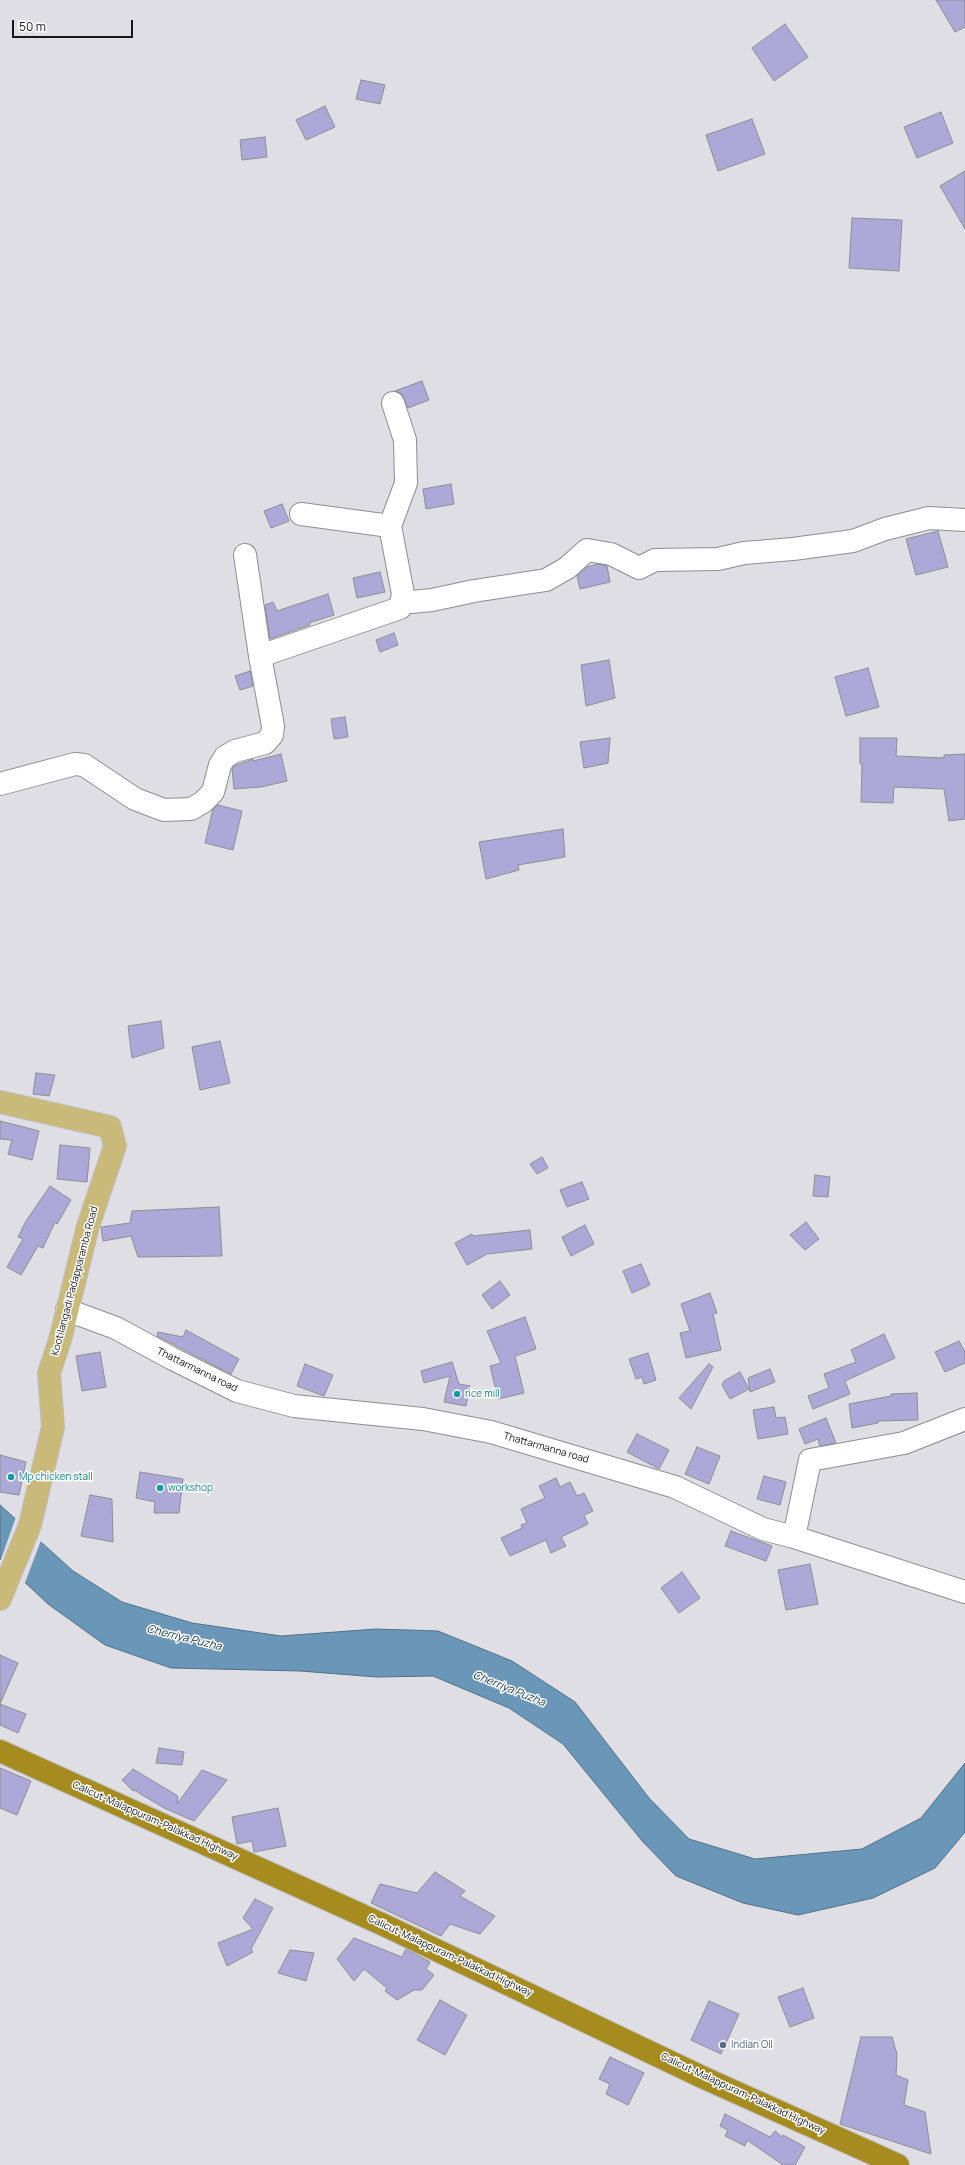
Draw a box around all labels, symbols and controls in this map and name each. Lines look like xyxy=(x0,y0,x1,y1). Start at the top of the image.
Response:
scale bar xyxy=(14,12,135,38)
text: 50 m xyxy=(19,18,46,35)
street label: Kootilangadi Padapparamba Road xyxy=(49,1205,101,1357)
street label: Thattarmanna road xyxy=(155,1345,239,1395)
place label: rice mill xyxy=(465,1388,500,1400)
marker: rice mill xyxy=(452,1389,462,1399)
street label: Thattarmanna road xyxy=(502,1430,590,1466)
place label: Mp chicken stall xyxy=(19,1471,93,1483)
marker: Mp chicken stall xyxy=(6,1472,16,1482)
place label: workshop xyxy=(168,1482,213,1494)
marker: workshop xyxy=(155,1483,165,1493)
water label: Cherriya Puzha xyxy=(145,1622,223,1654)
water label: Cherriya Puzha xyxy=(471,1668,547,1710)
street label: Calicut-Malappuram-Palakkad Highway xyxy=(70,1779,240,1863)
street label: Calicut-Malappuram-Palakkad Highway xyxy=(366,1913,534,1999)
place label: Indian Oil xyxy=(731,2039,773,2051)
marker: Indian Oil xyxy=(718,2040,728,2050)
street label: Calicut-Malappuram-Palakkad Highway xyxy=(659,2051,827,2137)

